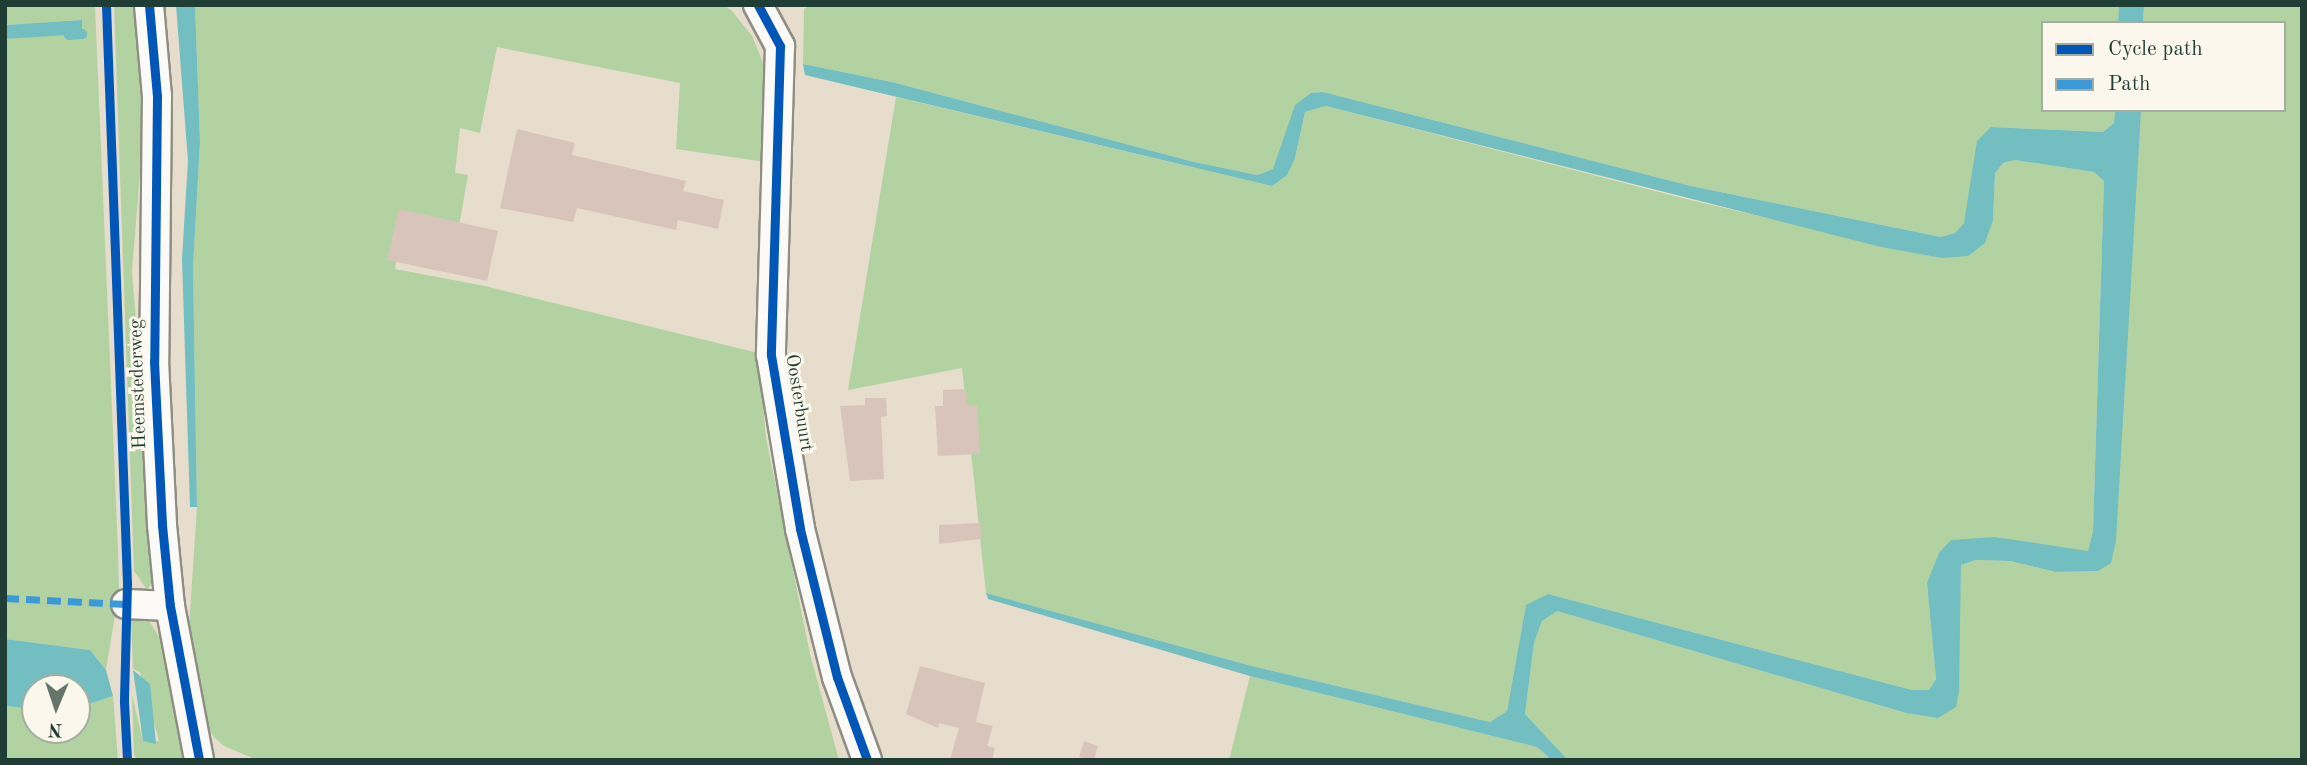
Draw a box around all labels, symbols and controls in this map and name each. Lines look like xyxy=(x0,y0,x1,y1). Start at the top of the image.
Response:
legend xyxy=(2041,21,2286,112)
text: Cycle path xyxy=(2108,39,2203,60)
text: Path xyxy=(2108,74,2151,95)
street label: Heemstederweg xyxy=(125,318,153,450)
street label: Oosterbuurt xyxy=(779,353,817,453)
north arrow xyxy=(21,674,91,744)
text: N xyxy=(48,719,63,738)

